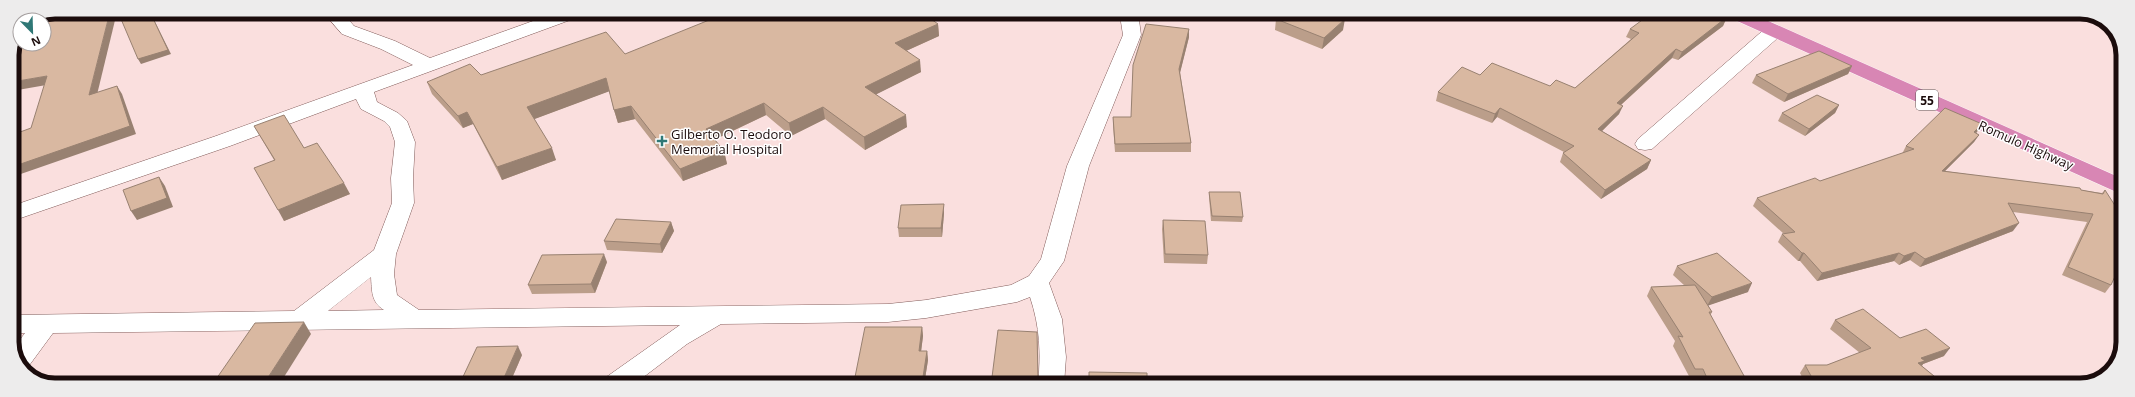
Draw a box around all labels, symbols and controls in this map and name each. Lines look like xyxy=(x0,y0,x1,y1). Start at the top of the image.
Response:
north arrow xyxy=(12,12,52,52)
text: N xyxy=(29,33,43,50)
road number: 55 xyxy=(1916,90,1938,110)
street label: Romulo Highway xyxy=(1976,116,2077,174)
place label: Gilberto O. Teodoro Memorial Hospital xyxy=(671,125,792,158)
marker: Gilberto O. Teodoro Memorial Hospital xyxy=(656,135,668,147)

